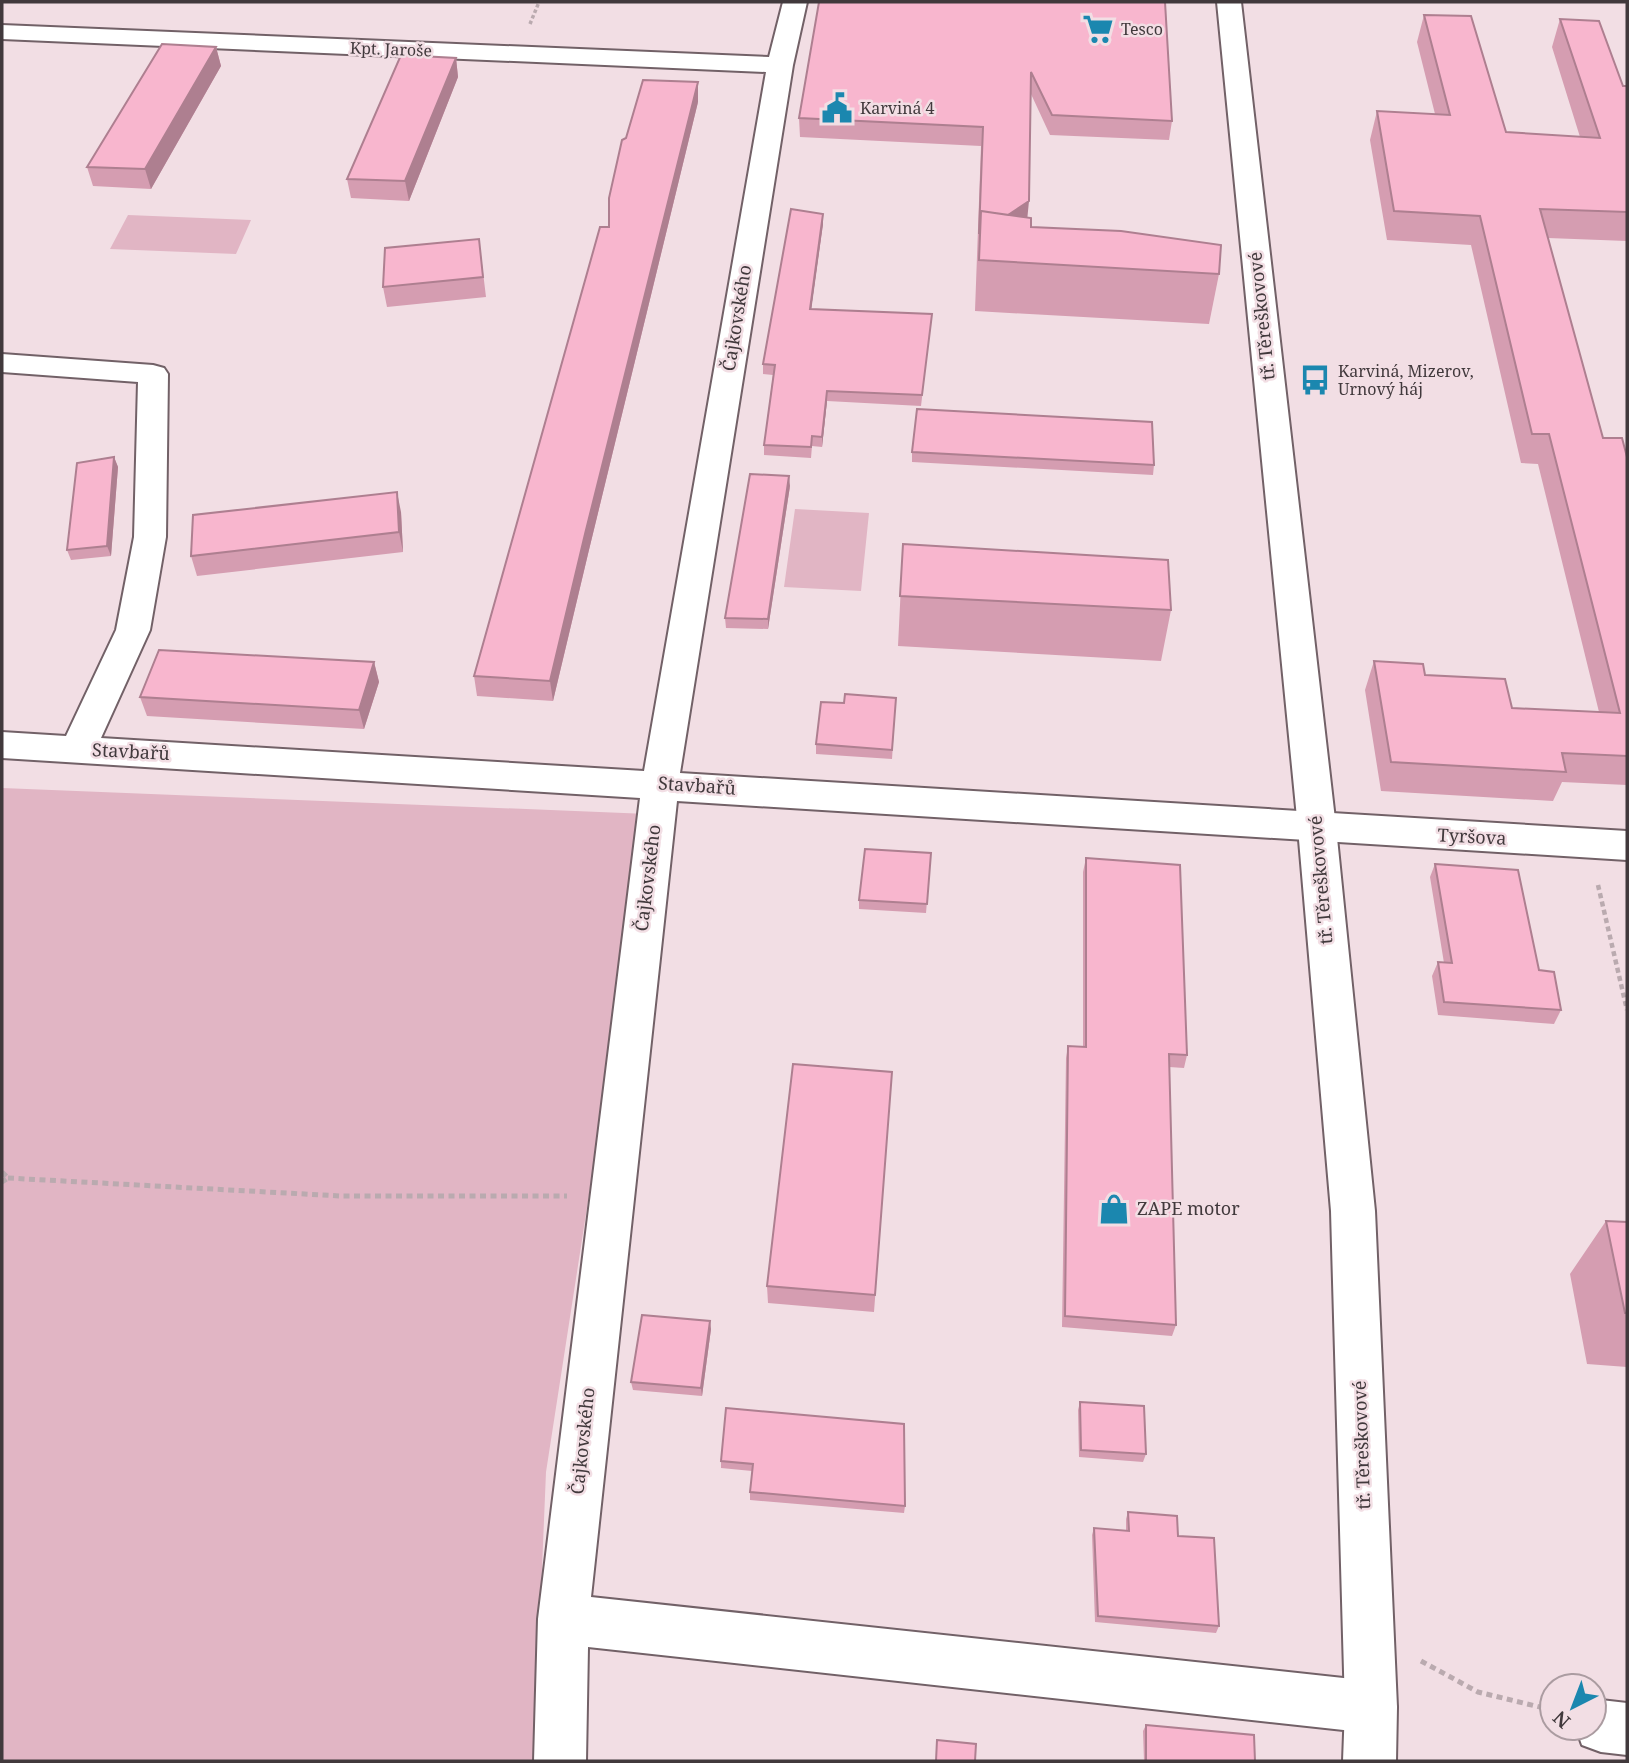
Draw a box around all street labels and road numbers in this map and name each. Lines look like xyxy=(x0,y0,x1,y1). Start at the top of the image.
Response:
street label: Kpt. Jaroše xyxy=(350,37,432,61)
street label: tř. Těreškovové xyxy=(1242,251,1280,382)
street label: Čajkovského xyxy=(716,263,756,373)
street label: Stavbařů xyxy=(92,737,171,765)
street label: Stavbařů xyxy=(657,770,737,800)
street label: tř. Těreškovové xyxy=(1302,815,1338,945)
street label: Tyršova xyxy=(1437,822,1507,850)
street label: Čajkovského xyxy=(629,823,665,933)
street label: tř. Těreškovové xyxy=(1347,1380,1375,1510)
street label: Čajkovského xyxy=(564,1386,600,1496)

